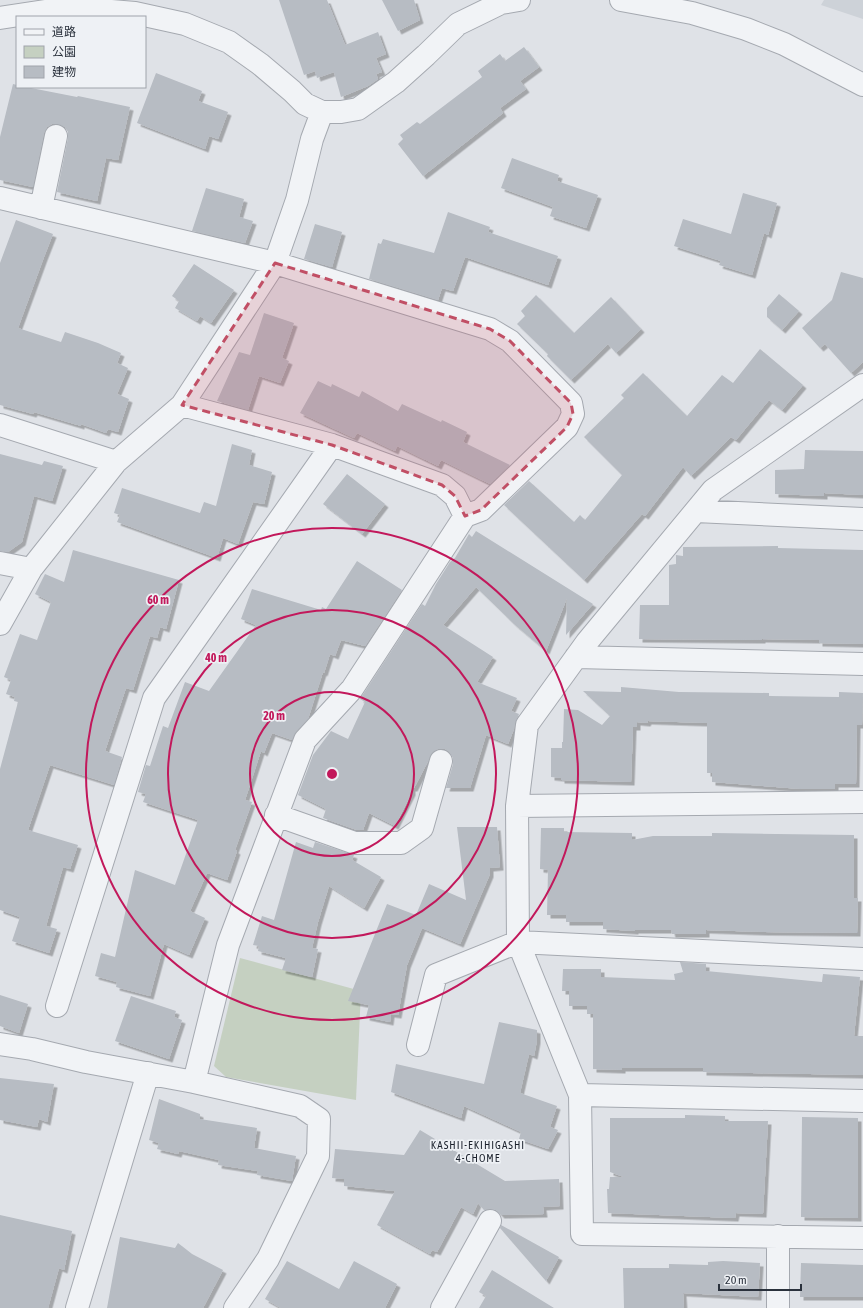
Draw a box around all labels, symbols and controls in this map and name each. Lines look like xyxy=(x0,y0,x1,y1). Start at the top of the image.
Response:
legend xyxy=(16,16,146,88)
text: 道路 xyxy=(52,25,76,39)
text: 公園 xyxy=(52,45,76,59)
text: 建物 xyxy=(52,65,76,79)
text: 60 m xyxy=(147,593,169,607)
text: 40 m xyxy=(204,651,227,665)
text: 20 m xyxy=(263,709,285,723)
centre of rings xyxy=(325,767,339,781)
district label: KASHII-EKIHIGASHI 4-CHOME xyxy=(431,1139,525,1164)
scale bar xyxy=(719,1266,801,1292)
text: 20 m xyxy=(725,1273,747,1287)

